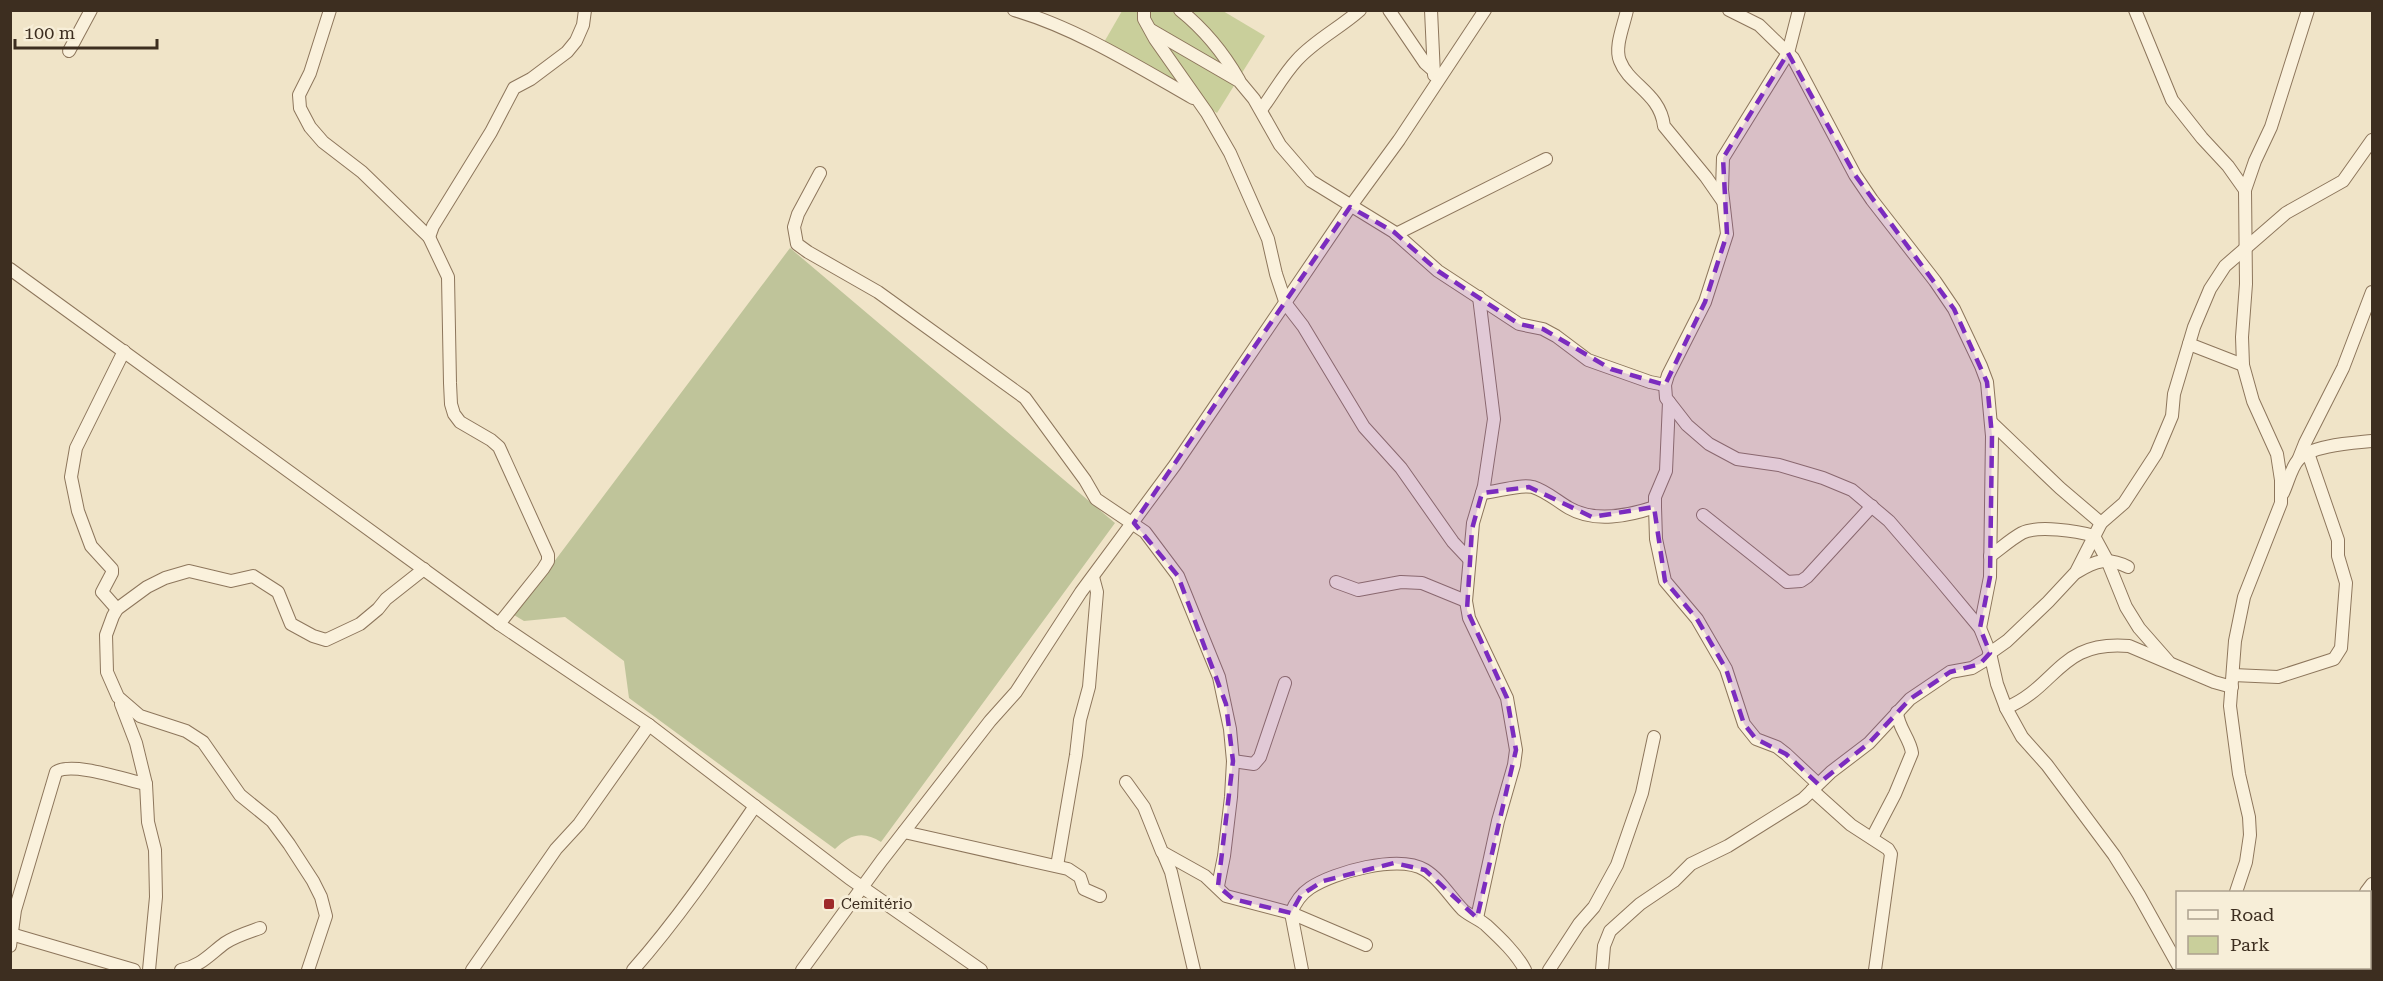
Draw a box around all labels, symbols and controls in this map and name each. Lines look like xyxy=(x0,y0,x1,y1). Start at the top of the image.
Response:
scale bar xyxy=(15,12,158,50)
text: 100 m xyxy=(24,22,75,43)
legend xyxy=(2176,891,2371,969)
place label: Cemitério xyxy=(841,895,912,913)
marker: Cemitério xyxy=(822,897,836,911)
text: Road xyxy=(2230,904,2275,925)
text: Park xyxy=(2230,934,2270,955)

